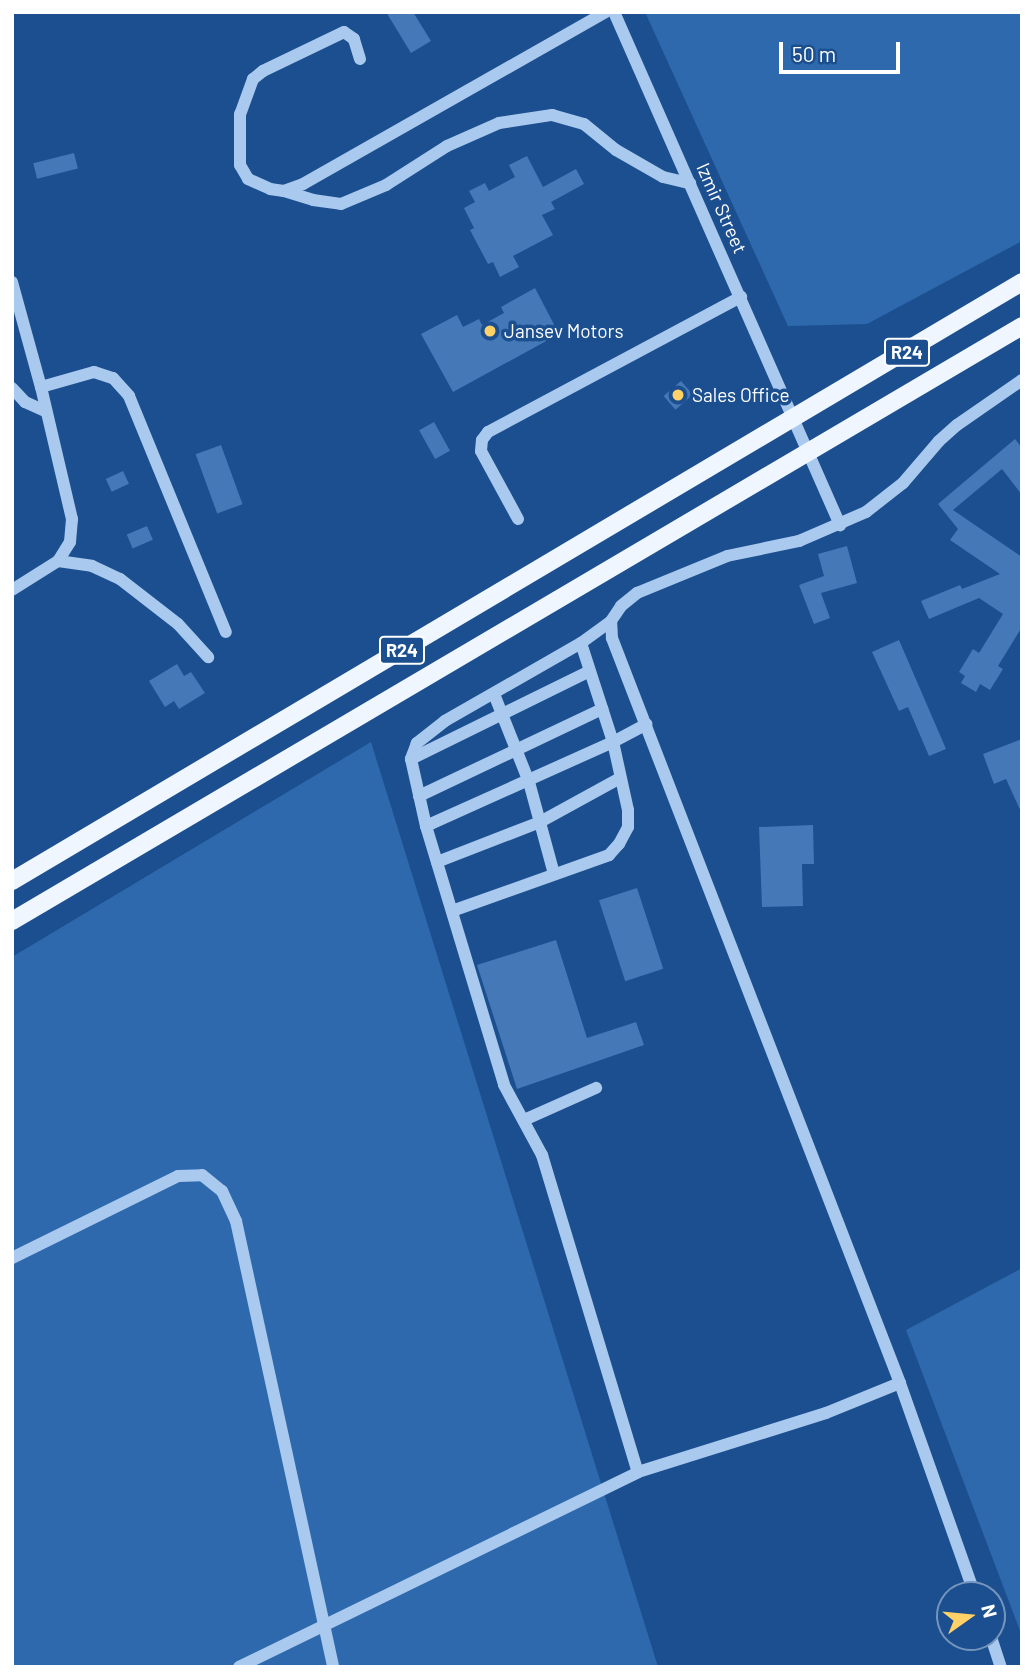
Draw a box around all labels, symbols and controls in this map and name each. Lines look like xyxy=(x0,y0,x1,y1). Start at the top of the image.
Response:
scale bar xyxy=(782,28,903,72)
text: 50 m xyxy=(792,41,836,66)
street label: Izmir Street xyxy=(692,159,752,257)
place label: Jansev Motors xyxy=(504,320,624,342)
marker: Jansev Motors xyxy=(482,323,498,339)
road number: R24 xyxy=(883,338,932,366)
place label: Sales Office xyxy=(692,384,790,406)
marker: Sales Office xyxy=(670,387,686,403)
road number: R24 xyxy=(378,636,426,664)
north arrow xyxy=(936,1581,1006,1651)
text: N xyxy=(977,1602,1003,1620)

